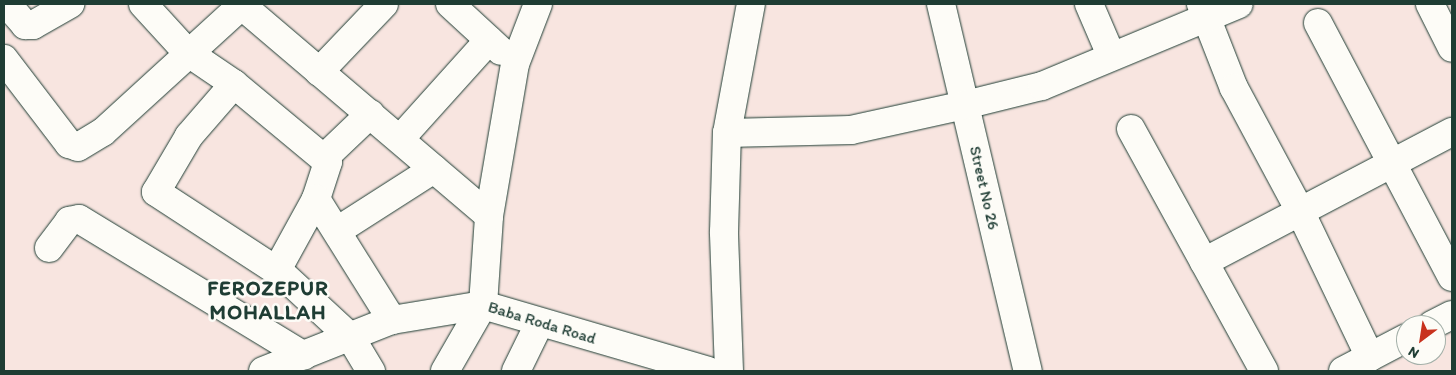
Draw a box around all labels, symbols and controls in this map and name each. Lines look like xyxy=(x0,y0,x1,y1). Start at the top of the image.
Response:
street label: Street No 26 xyxy=(965,144,1003,232)
district label: FEROZEPUR MOHALLAH xyxy=(206,275,330,325)
street label: Baba Roda Road xyxy=(486,298,598,348)
north arrow xyxy=(1396,315,1446,365)
text: N xyxy=(1405,343,1422,362)

